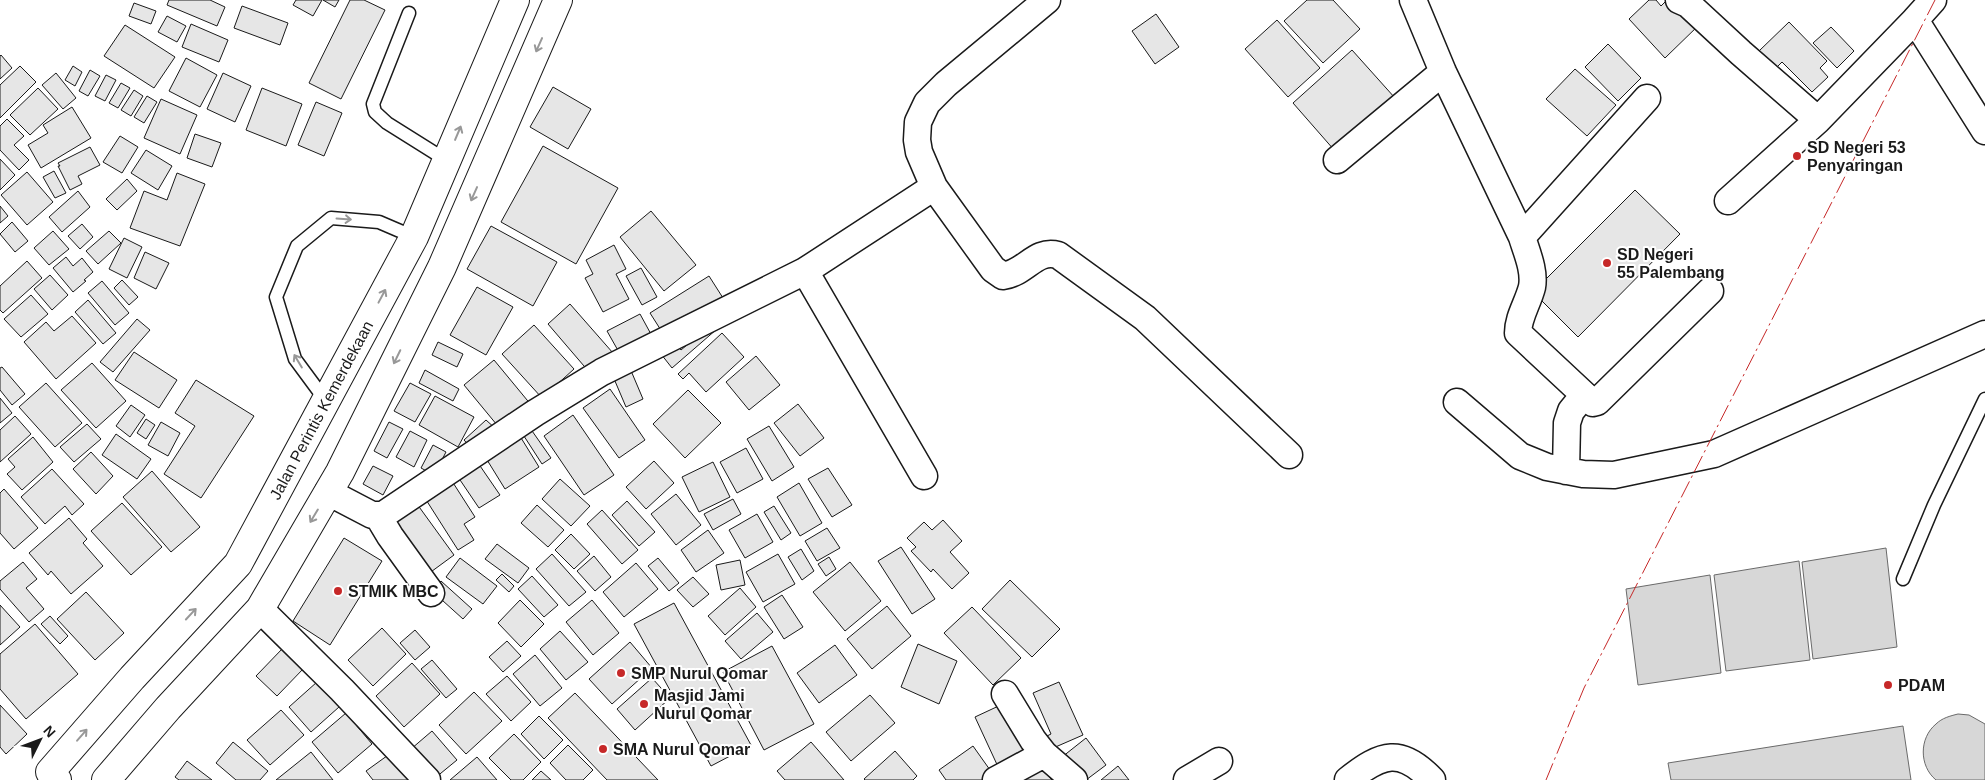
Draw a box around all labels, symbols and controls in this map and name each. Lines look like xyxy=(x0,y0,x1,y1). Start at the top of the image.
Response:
one-way arrow xyxy=(533,37,543,52)
one-way arrow xyxy=(453,126,463,141)
place label: SD Negeri 53 Penyaringan xyxy=(1807,139,1906,174)
marker: SD Negeri 53 Penyaringan xyxy=(1791,150,1803,162)
one-way arrow xyxy=(468,186,478,201)
one-way arrow xyxy=(335,215,351,224)
place label: SD Negeri 55 Palembang xyxy=(1617,246,1725,281)
marker: SD Negeri 55 Palembang xyxy=(1601,257,1613,269)
one-way arrow xyxy=(377,289,387,304)
street label: Jalan Perintis Kemerdekaan xyxy=(266,318,376,502)
one-way arrow xyxy=(392,349,402,364)
one-way arrow xyxy=(293,355,303,369)
one-way arrow xyxy=(309,508,319,523)
place label: STMIK MBC xyxy=(348,583,439,600)
marker: STMIK MBC xyxy=(332,585,344,597)
one-way arrow xyxy=(185,608,197,621)
place label: SMP Nurul Qomar xyxy=(631,665,768,682)
marker: SMP Nurul Qomar xyxy=(615,667,627,679)
place label: PDAM xyxy=(1898,677,1945,694)
marker: PDAM xyxy=(1882,679,1894,691)
place label: Masjid Jami Nurul Qomar xyxy=(654,687,752,722)
marker: Masjid Jami Nurul Qomar xyxy=(638,698,650,710)
north arrow xyxy=(15,715,65,765)
text: N xyxy=(40,722,59,740)
one-way arrow xyxy=(77,728,88,741)
place label: SMA Nurul Qomar xyxy=(613,741,750,758)
marker: SMA Nurul Qomar xyxy=(597,743,609,755)

